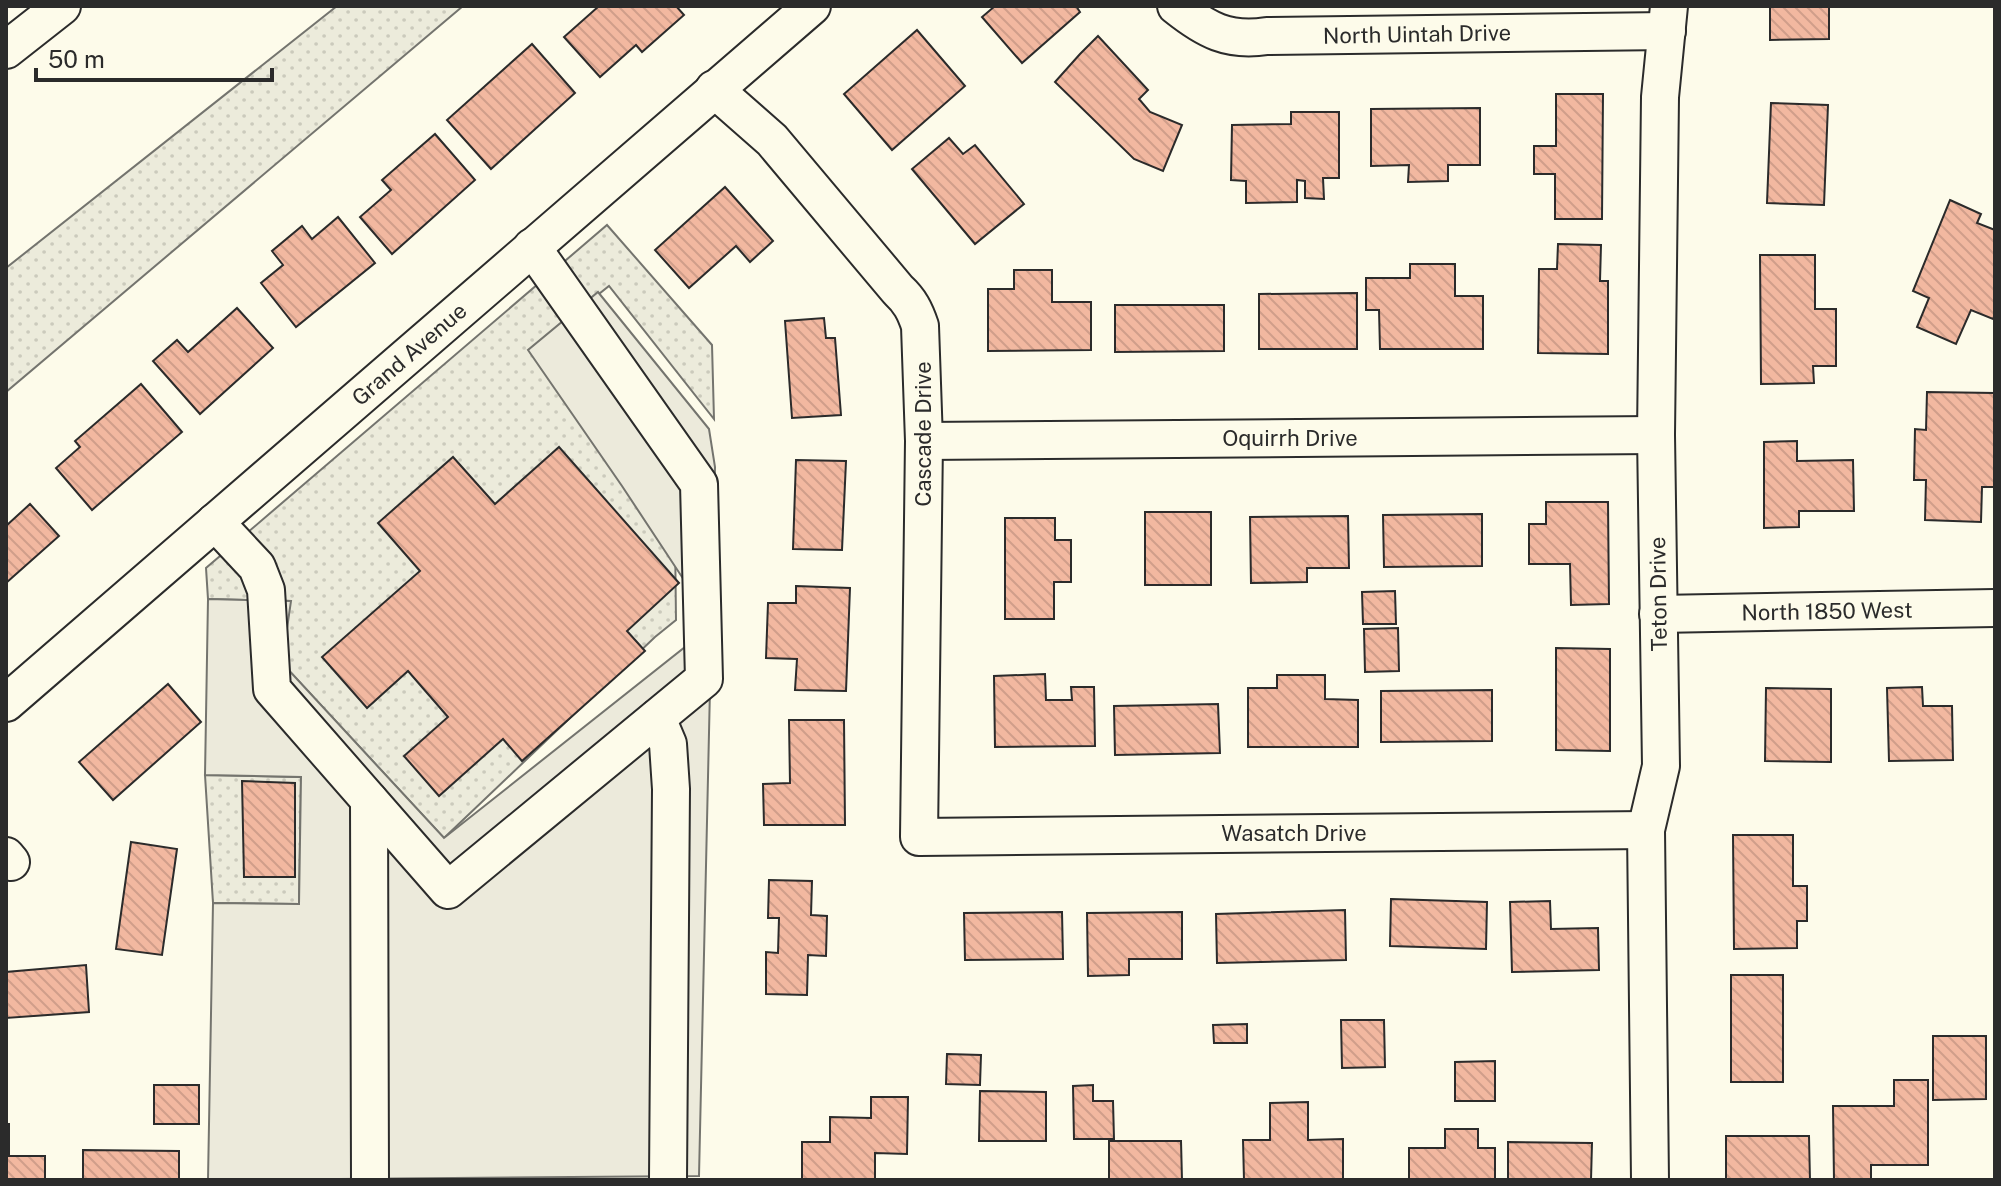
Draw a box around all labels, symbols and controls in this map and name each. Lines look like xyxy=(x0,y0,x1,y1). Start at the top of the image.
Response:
street label: North Uintah Drive xyxy=(1323,19,1511,49)
scale bar xyxy=(36,32,272,82)
text: 50 m xyxy=(48,45,105,73)
street label: Grand Avenue xyxy=(346,297,472,411)
street label: Cascade Drive xyxy=(910,361,936,507)
street label: Oquirrh Drive xyxy=(1222,425,1358,451)
street label: Teton Drive xyxy=(1644,536,1672,652)
street label: North 1850 West xyxy=(1741,597,1913,625)
street label: Wasatch Drive xyxy=(1221,820,1367,846)

